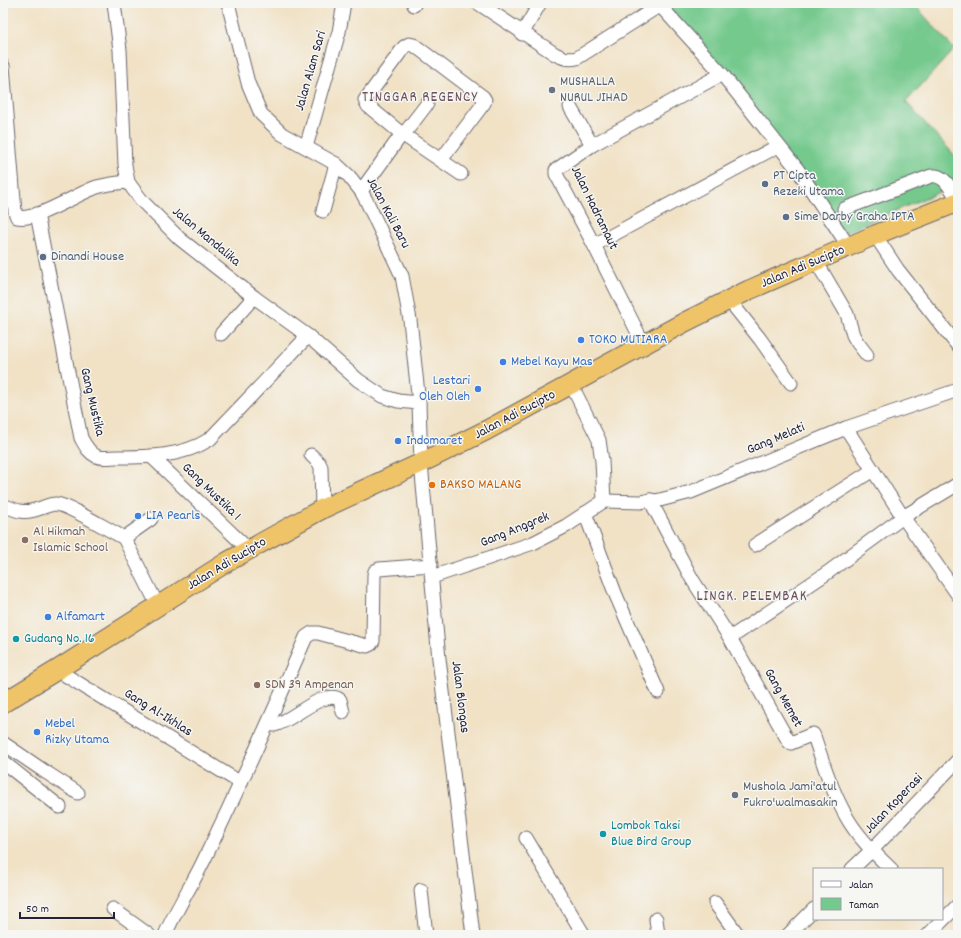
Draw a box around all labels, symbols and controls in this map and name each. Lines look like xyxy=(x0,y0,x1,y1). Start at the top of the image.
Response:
street label: Jalan Alam Sari xyxy=(290,28,332,113)
place label: MUSHALLA NURUL JIHAD xyxy=(560,72,628,108)
marker: MUSHALLA NURUL JIHAD xyxy=(547,85,557,95)
district label: TINGGAR REGENCY xyxy=(362,87,478,109)
street label: Jalan Hadramaut xyxy=(565,163,623,253)
place label: PT Cipta Rezeki Utama xyxy=(773,166,844,202)
street label: Jalan Kali Baru xyxy=(361,174,415,252)
marker: PT Cipta Rezeki Utama xyxy=(760,179,770,189)
street label: Jalan Mandalika xyxy=(167,202,245,272)
place label: Sime Darby Graha IPTA xyxy=(794,207,915,227)
marker: Sime Darby Graha IPTA xyxy=(781,212,791,222)
street label: Jalan Adi Sucipto xyxy=(758,240,848,294)
place label: Dinandi House xyxy=(51,247,124,267)
marker: Dinandi House xyxy=(38,252,48,262)
place label: TOKO MUTIARA xyxy=(589,330,668,350)
marker: TOKO MUTIARA xyxy=(576,335,586,345)
place label: Mebel Kayu Mas xyxy=(511,352,593,372)
marker: Mebel Kayu Mas xyxy=(498,357,508,367)
street label: Gang Mustika xyxy=(74,366,110,439)
place label: Lestari Oleh Oleh xyxy=(419,371,470,407)
marker: Lestari Oleh Oleh xyxy=(473,384,483,394)
street label: Jalan Adi Sucipto xyxy=(471,385,559,445)
street label: Gang Melati xyxy=(744,418,809,460)
place label: Indomaret xyxy=(406,431,462,451)
marker: Indomaret xyxy=(393,436,403,446)
street label: Gang Mustika 1 xyxy=(177,458,245,526)
place label: BAKSO MALANG xyxy=(440,475,521,495)
marker: BAKSO MALANG xyxy=(427,480,437,490)
place label: LIA Pearls xyxy=(146,506,201,526)
street label: Gang Anggrek xyxy=(477,507,553,553)
marker: LIA Pearls xyxy=(133,511,143,521)
place label: Al Hikmah Islamic School xyxy=(33,522,109,558)
street label: Jalan Adi Sucipto xyxy=(184,532,270,596)
marker: Al Hikmah Islamic School xyxy=(20,535,30,545)
district label: LINGK. PELEMBAK xyxy=(696,586,808,608)
place label: Alfamart xyxy=(56,607,105,627)
marker: Alfamart xyxy=(43,612,53,622)
place label: Gudang No. 16 xyxy=(24,629,95,649)
marker: Gudang No. 16 xyxy=(11,634,21,644)
street label: Jalan Blongas xyxy=(446,660,474,734)
street label: Gang Memet xyxy=(759,665,807,731)
place label: SDN 39 Ampenan xyxy=(265,675,354,695)
marker: SDN 39 Ampenan xyxy=(252,680,262,690)
street label: Gang Al-Ikhlas xyxy=(120,684,196,742)
place label: Mebel Rizky Utama xyxy=(45,714,109,750)
marker: Mebel Rizky Utama xyxy=(32,727,42,737)
street label: Jalan Koperasi xyxy=(860,769,928,839)
place label: Mushola Jami'atul Fukro'walmasakin xyxy=(743,777,838,813)
marker: Mushola Jami'atul Fukro'walmasakin xyxy=(730,790,740,800)
place label: Lombok Taksi Blue Bird Group xyxy=(611,816,692,852)
marker: Lombok Taksi Blue Bird Group xyxy=(598,829,608,839)
legend xyxy=(813,868,943,920)
text: Jalan xyxy=(849,877,873,894)
scale bar xyxy=(20,894,114,920)
text: Taman xyxy=(849,897,879,914)
text: 50 m xyxy=(26,901,49,918)

